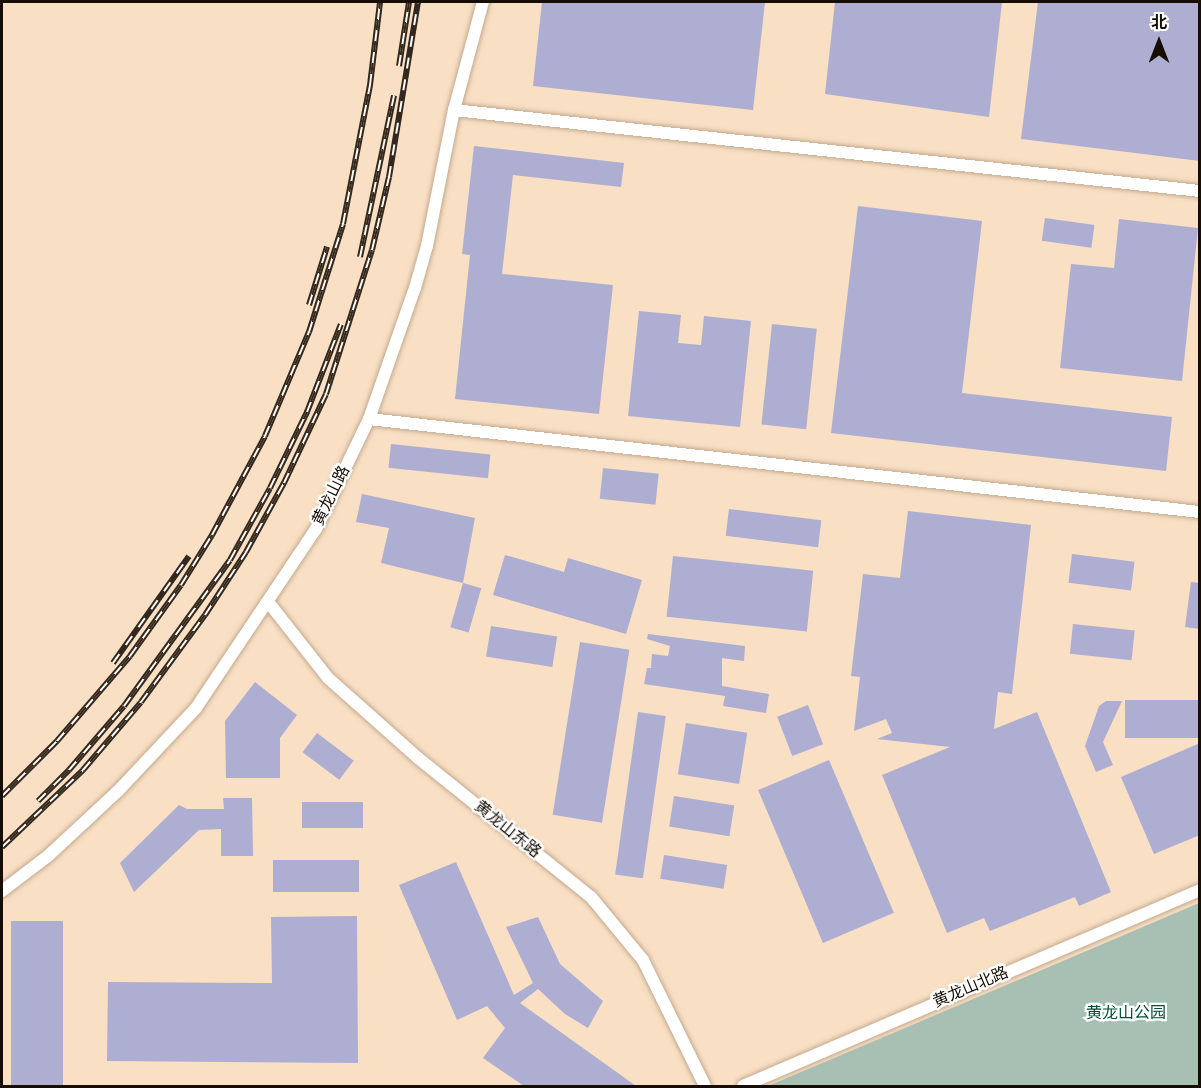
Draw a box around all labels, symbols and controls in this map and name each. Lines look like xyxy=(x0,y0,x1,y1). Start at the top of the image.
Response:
north arrow xyxy=(1129,12,1189,72)
text: 北 xyxy=(1151,14,1167,34)
street label: 黄龙山路 xyxy=(309,463,355,529)
street label: 黄龙山东路 xyxy=(470,797,544,863)
street label: 黄龙山北路 xyxy=(930,964,1012,1012)
park label: 黄龙山公园 xyxy=(1086,1004,1166,1024)

